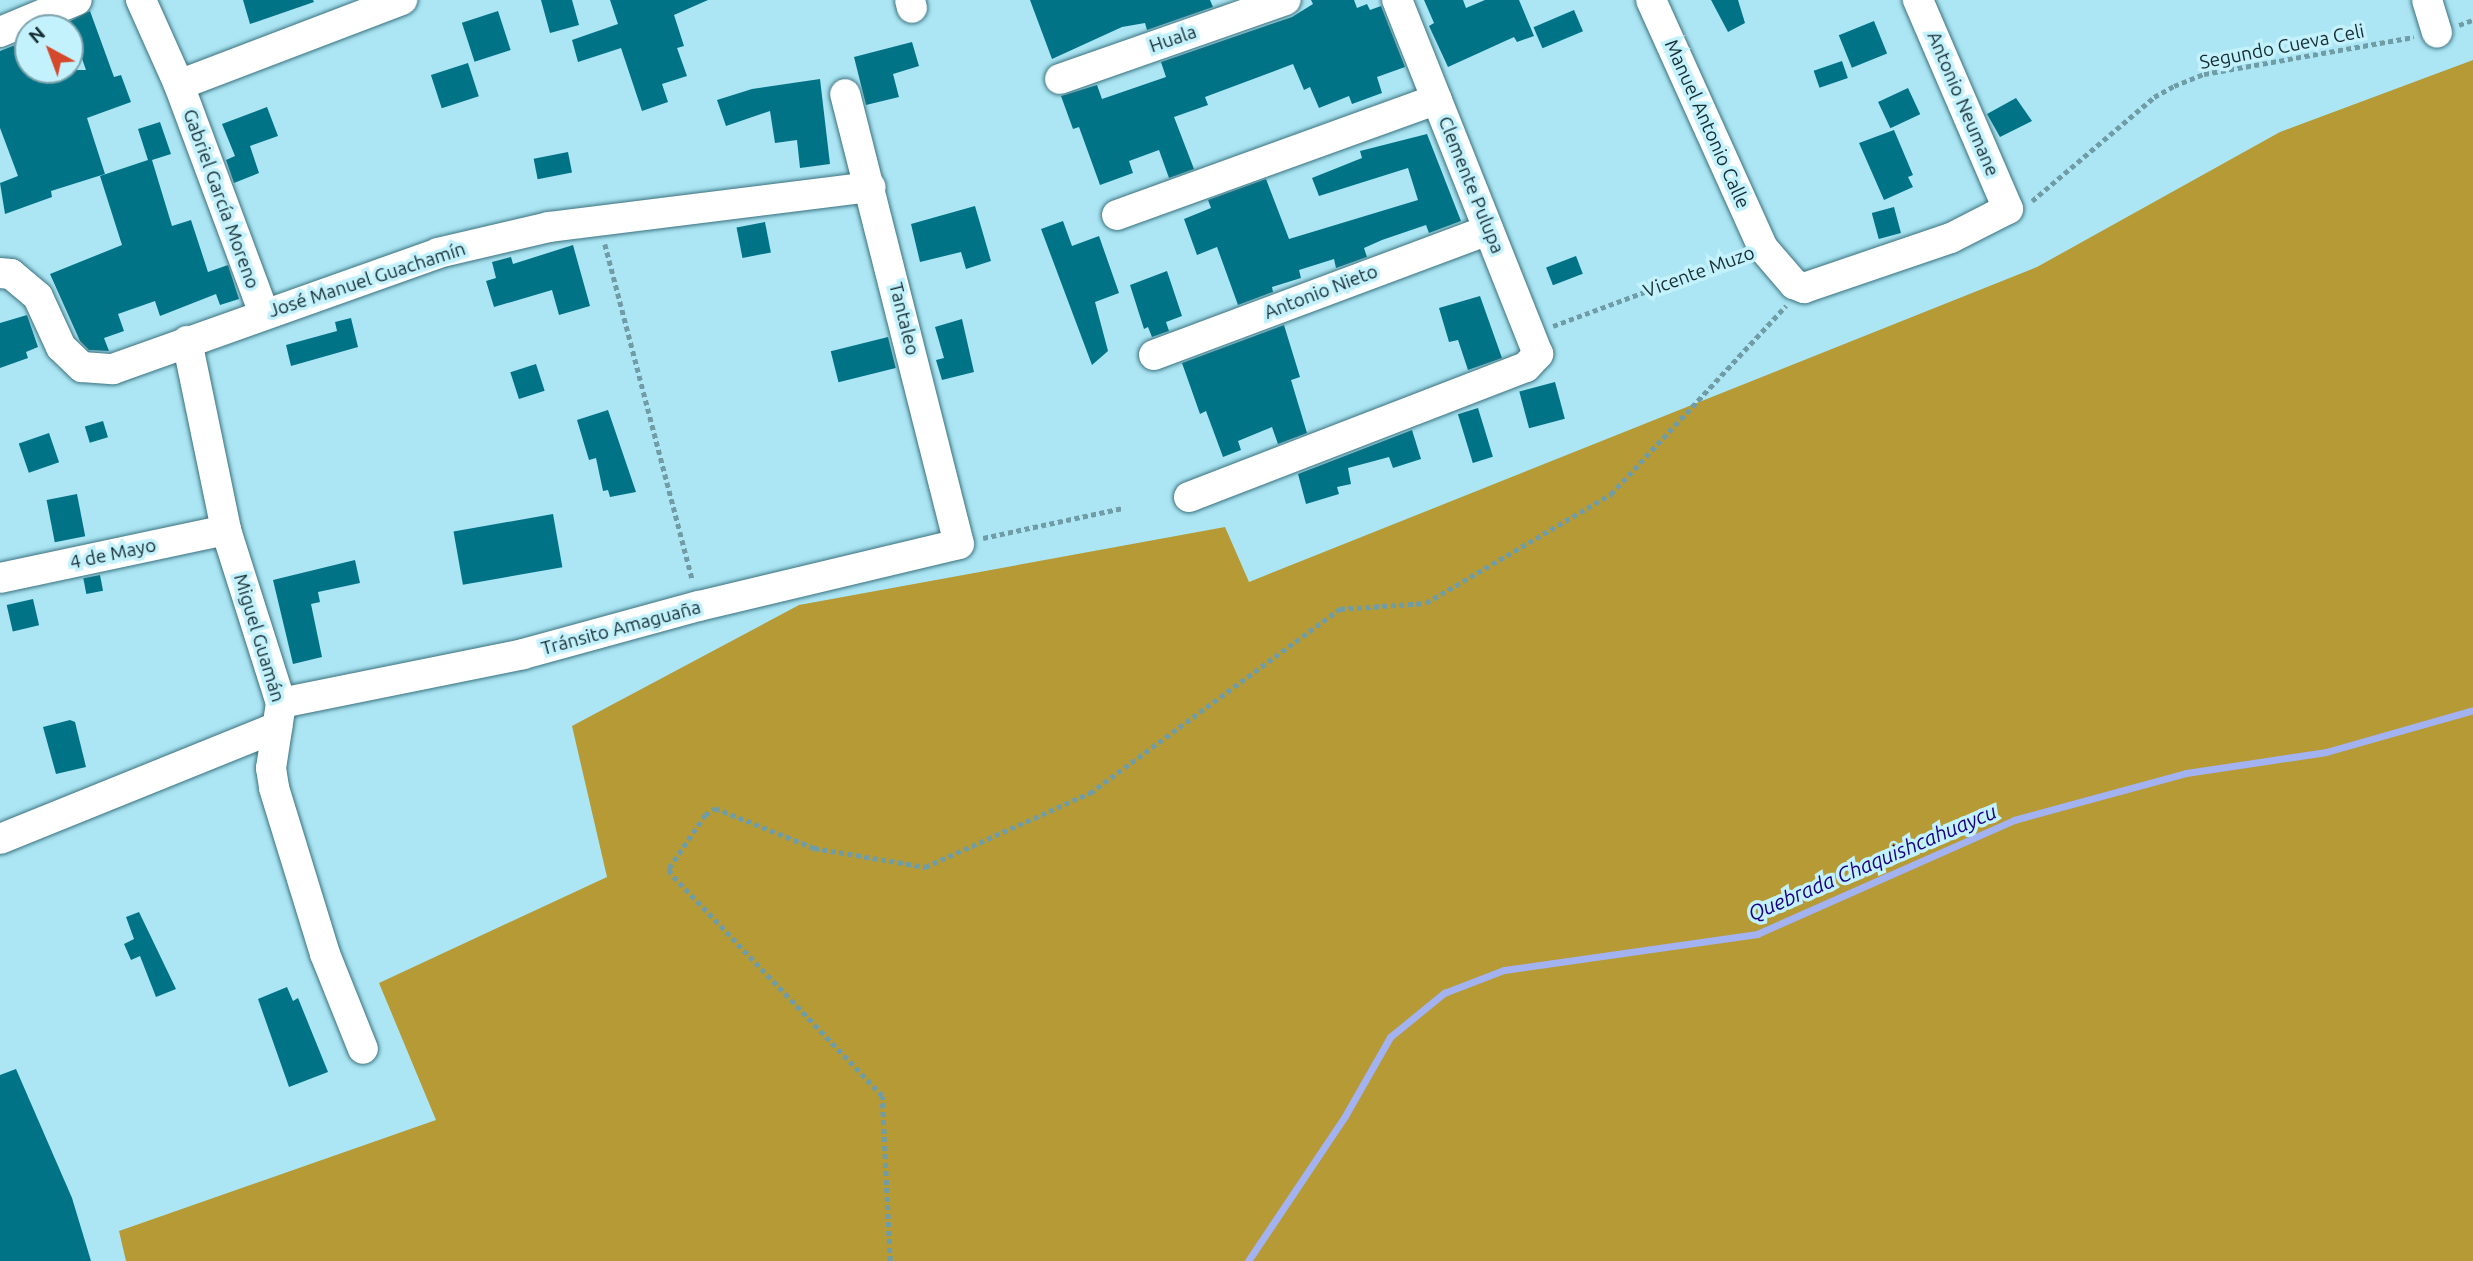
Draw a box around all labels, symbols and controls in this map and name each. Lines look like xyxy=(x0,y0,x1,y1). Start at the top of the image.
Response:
north arrow xyxy=(14,14,84,84)
street label: Huala xyxy=(1146,20,1200,58)
street label: Segundo Cueva Celi xyxy=(2198,20,2366,74)
text: N xyxy=(24,22,49,48)
street label: Antonio Neumane xyxy=(1922,28,2004,180)
street label: Manuel Antonio Calle xyxy=(1660,36,1754,212)
street label: Gabriel García Moreno xyxy=(178,106,264,292)
street label: Clemente Pulupa xyxy=(1433,113,1509,257)
street label: José Manuel Guachamín xyxy=(266,237,468,323)
street label: Vicente Muzo xyxy=(1640,241,1758,303)
street label: Antonio Nieto xyxy=(1261,260,1381,324)
street label: Tantaleo xyxy=(884,280,924,358)
street label: 4 de Mayo xyxy=(68,534,158,574)
street label: Miguel Guamán xyxy=(229,571,289,705)
street label: Tránsito Amaguaña xyxy=(539,596,703,660)
water label: Quebrada Chaquishcahuaycu xyxy=(1744,798,2000,926)

